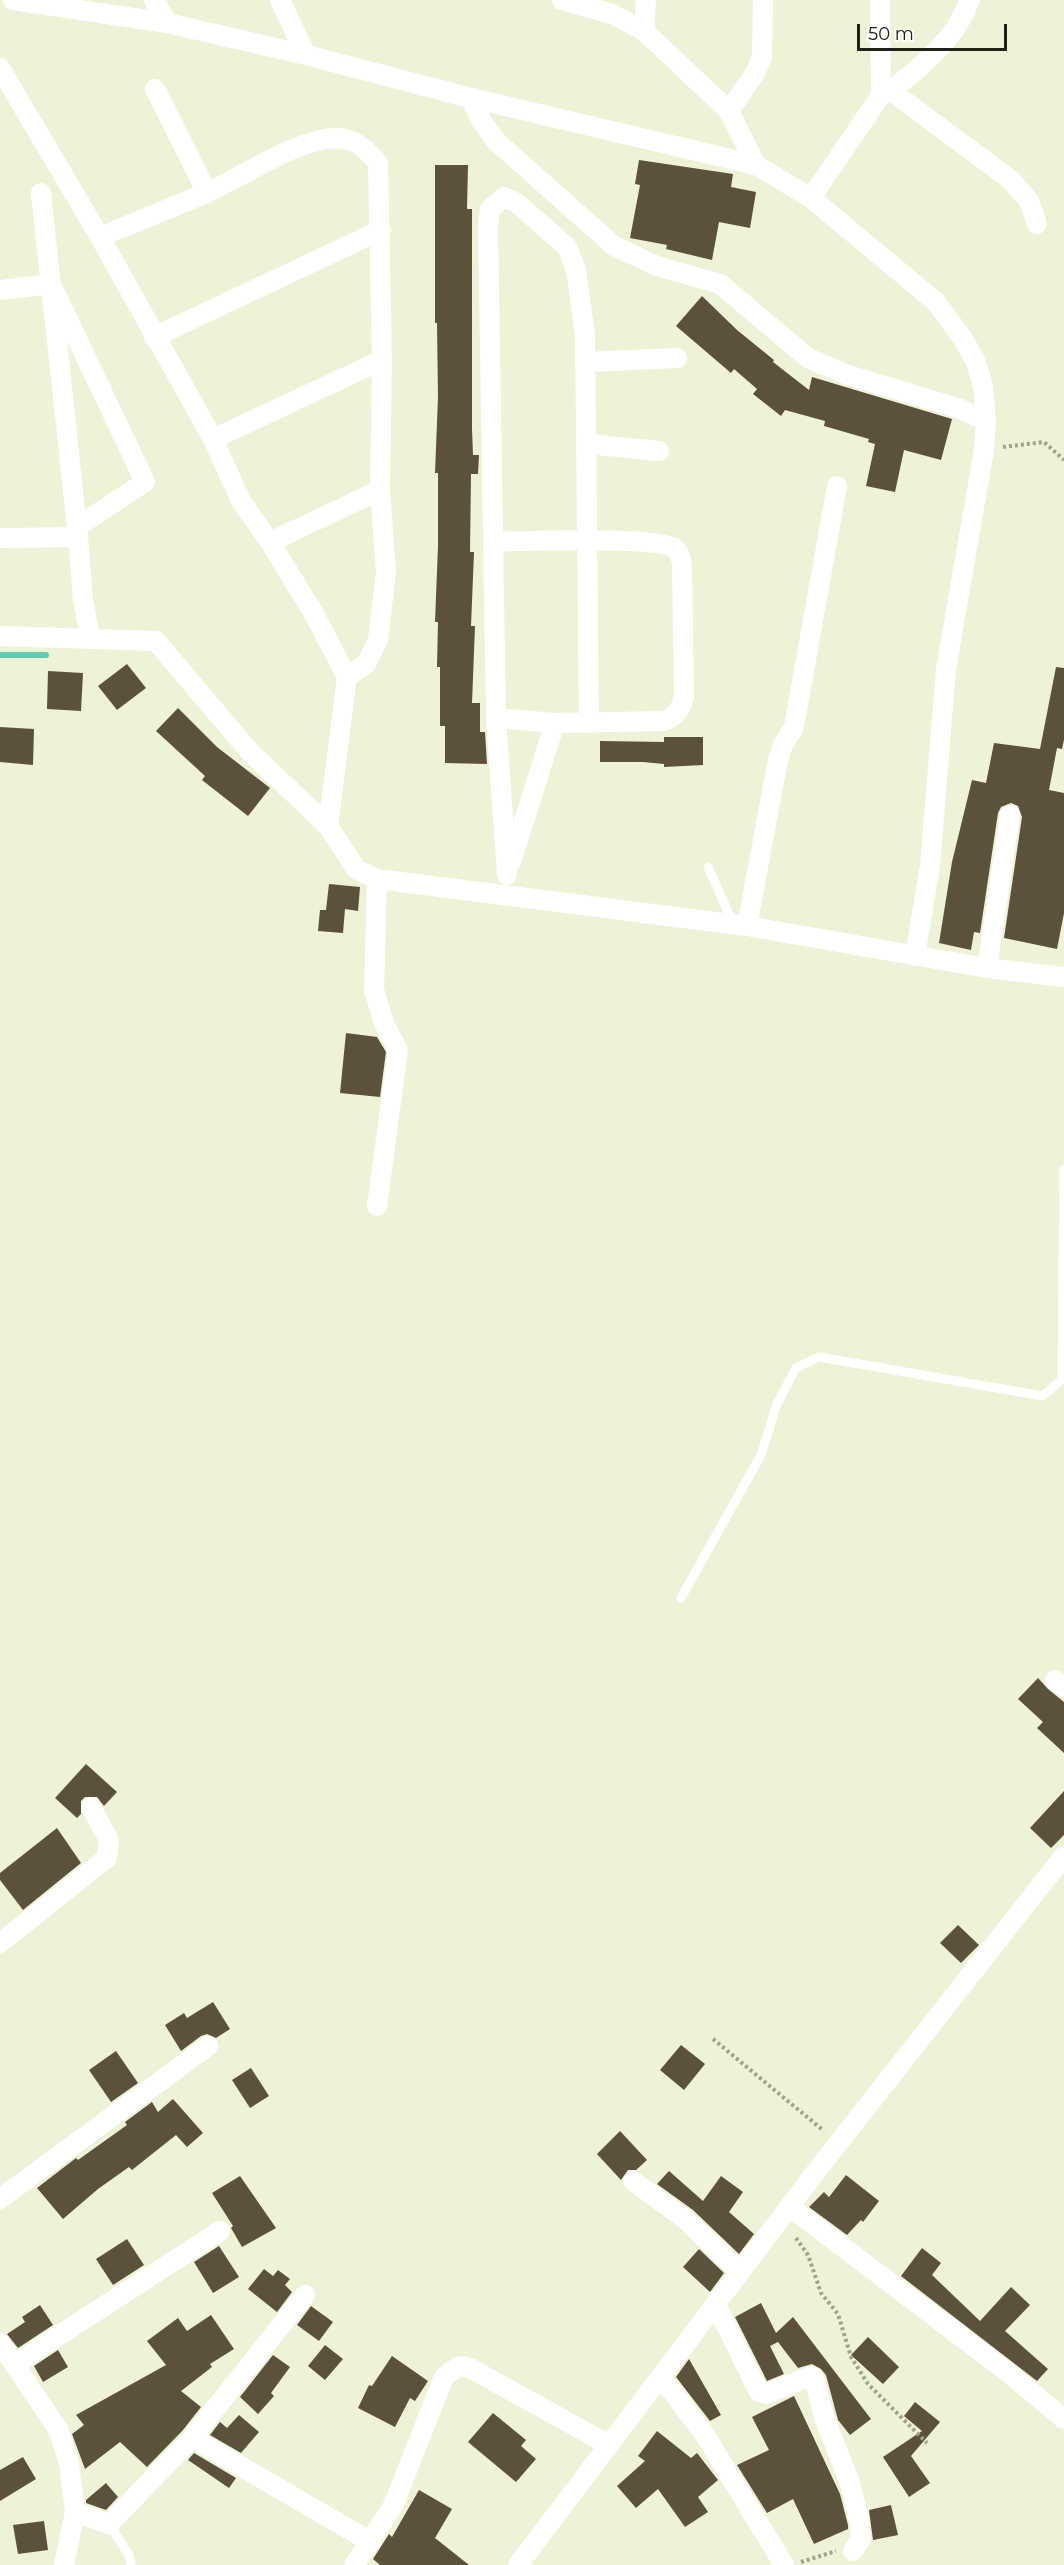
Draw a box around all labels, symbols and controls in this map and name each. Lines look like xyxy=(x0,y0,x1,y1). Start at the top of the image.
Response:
scale bar xyxy=(860,12,1010,50)
text: 50 m xyxy=(868,23,914,45)

